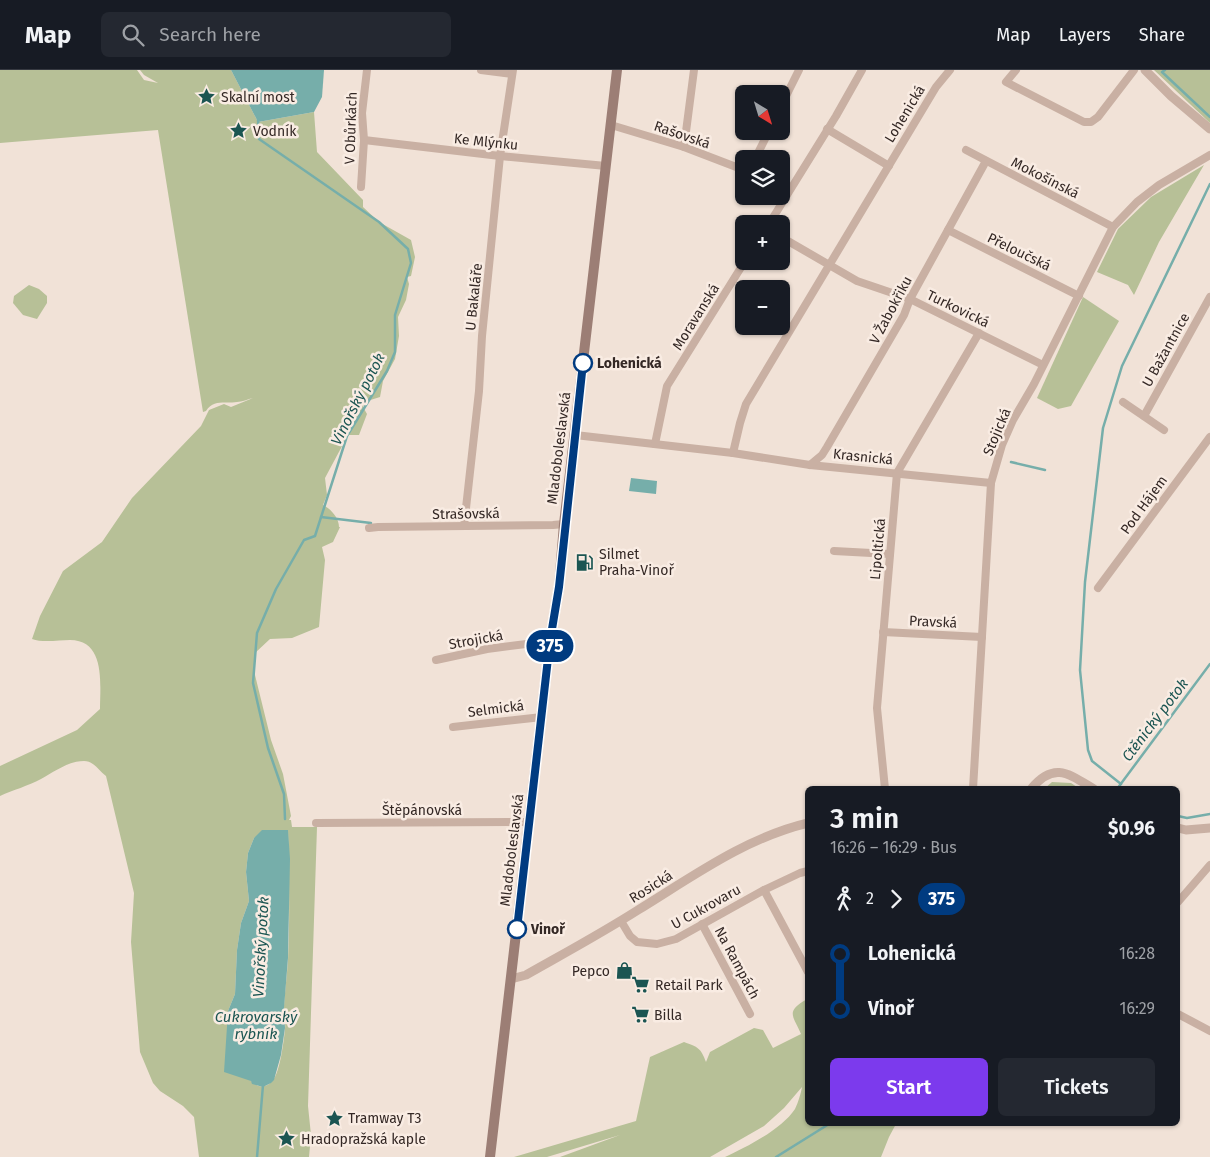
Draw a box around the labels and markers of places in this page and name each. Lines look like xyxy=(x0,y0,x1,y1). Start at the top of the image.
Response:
place icon: Skalní most xyxy=(197,87,217,107)
place label: Skalní most xyxy=(221,89,296,106)
place icon: Vodník xyxy=(229,121,249,141)
place label: Vodník xyxy=(253,123,297,140)
marker: Lohenická xyxy=(573,353,593,373)
place label: Lohenická xyxy=(597,355,662,372)
place label: Silmet Praha-Vinoř xyxy=(599,546,674,579)
fuel station icon: Silmet Praha-Vinoř xyxy=(575,552,595,572)
marker: Vinoř xyxy=(507,919,527,939)
place label: Vinoř xyxy=(530,921,565,938)
shop icon: Pepco xyxy=(614,961,634,981)
place label: Pepco xyxy=(572,963,610,980)
supermarket icon: Retail Park xyxy=(631,975,651,995)
place label: Retail Park xyxy=(655,977,724,994)
supermarket icon: Billa xyxy=(630,1005,650,1025)
place label: Billa xyxy=(654,1007,682,1024)
place icon: Tramway T3 xyxy=(324,1108,344,1128)
place label: Tramway T3 xyxy=(348,1110,421,1127)
place icon: Hradopražská kaple xyxy=(277,1129,297,1149)
place label: Hradopražská kaple xyxy=(301,1131,426,1148)

